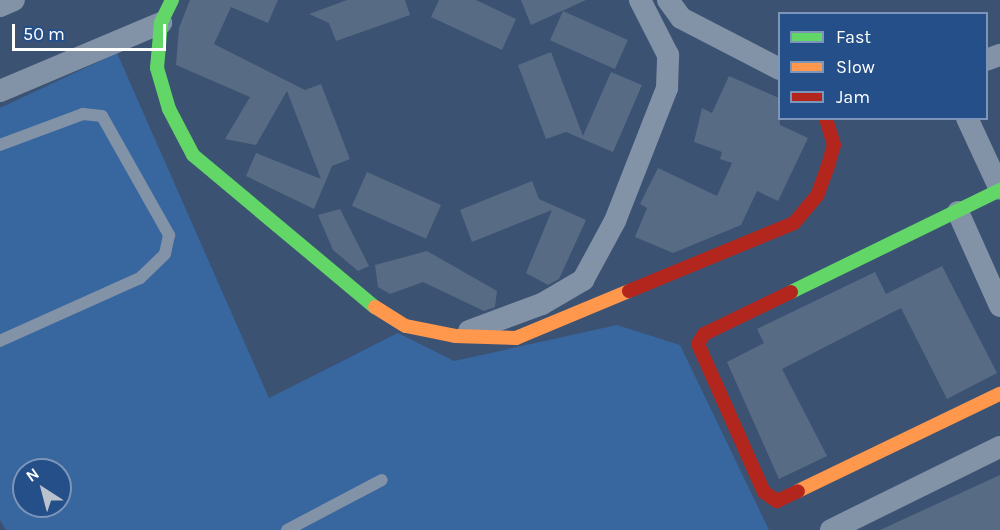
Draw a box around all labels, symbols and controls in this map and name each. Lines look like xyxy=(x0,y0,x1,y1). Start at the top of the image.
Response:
scale bar xyxy=(15,12,170,50)
legend xyxy=(778,12,988,120)
text: 50 m xyxy=(23,23,65,45)
text: Fast xyxy=(836,26,871,48)
text: Slow xyxy=(836,56,875,78)
text: Jam xyxy=(836,86,870,108)
north arrow xyxy=(12,458,72,518)
text: N xyxy=(22,464,43,486)

